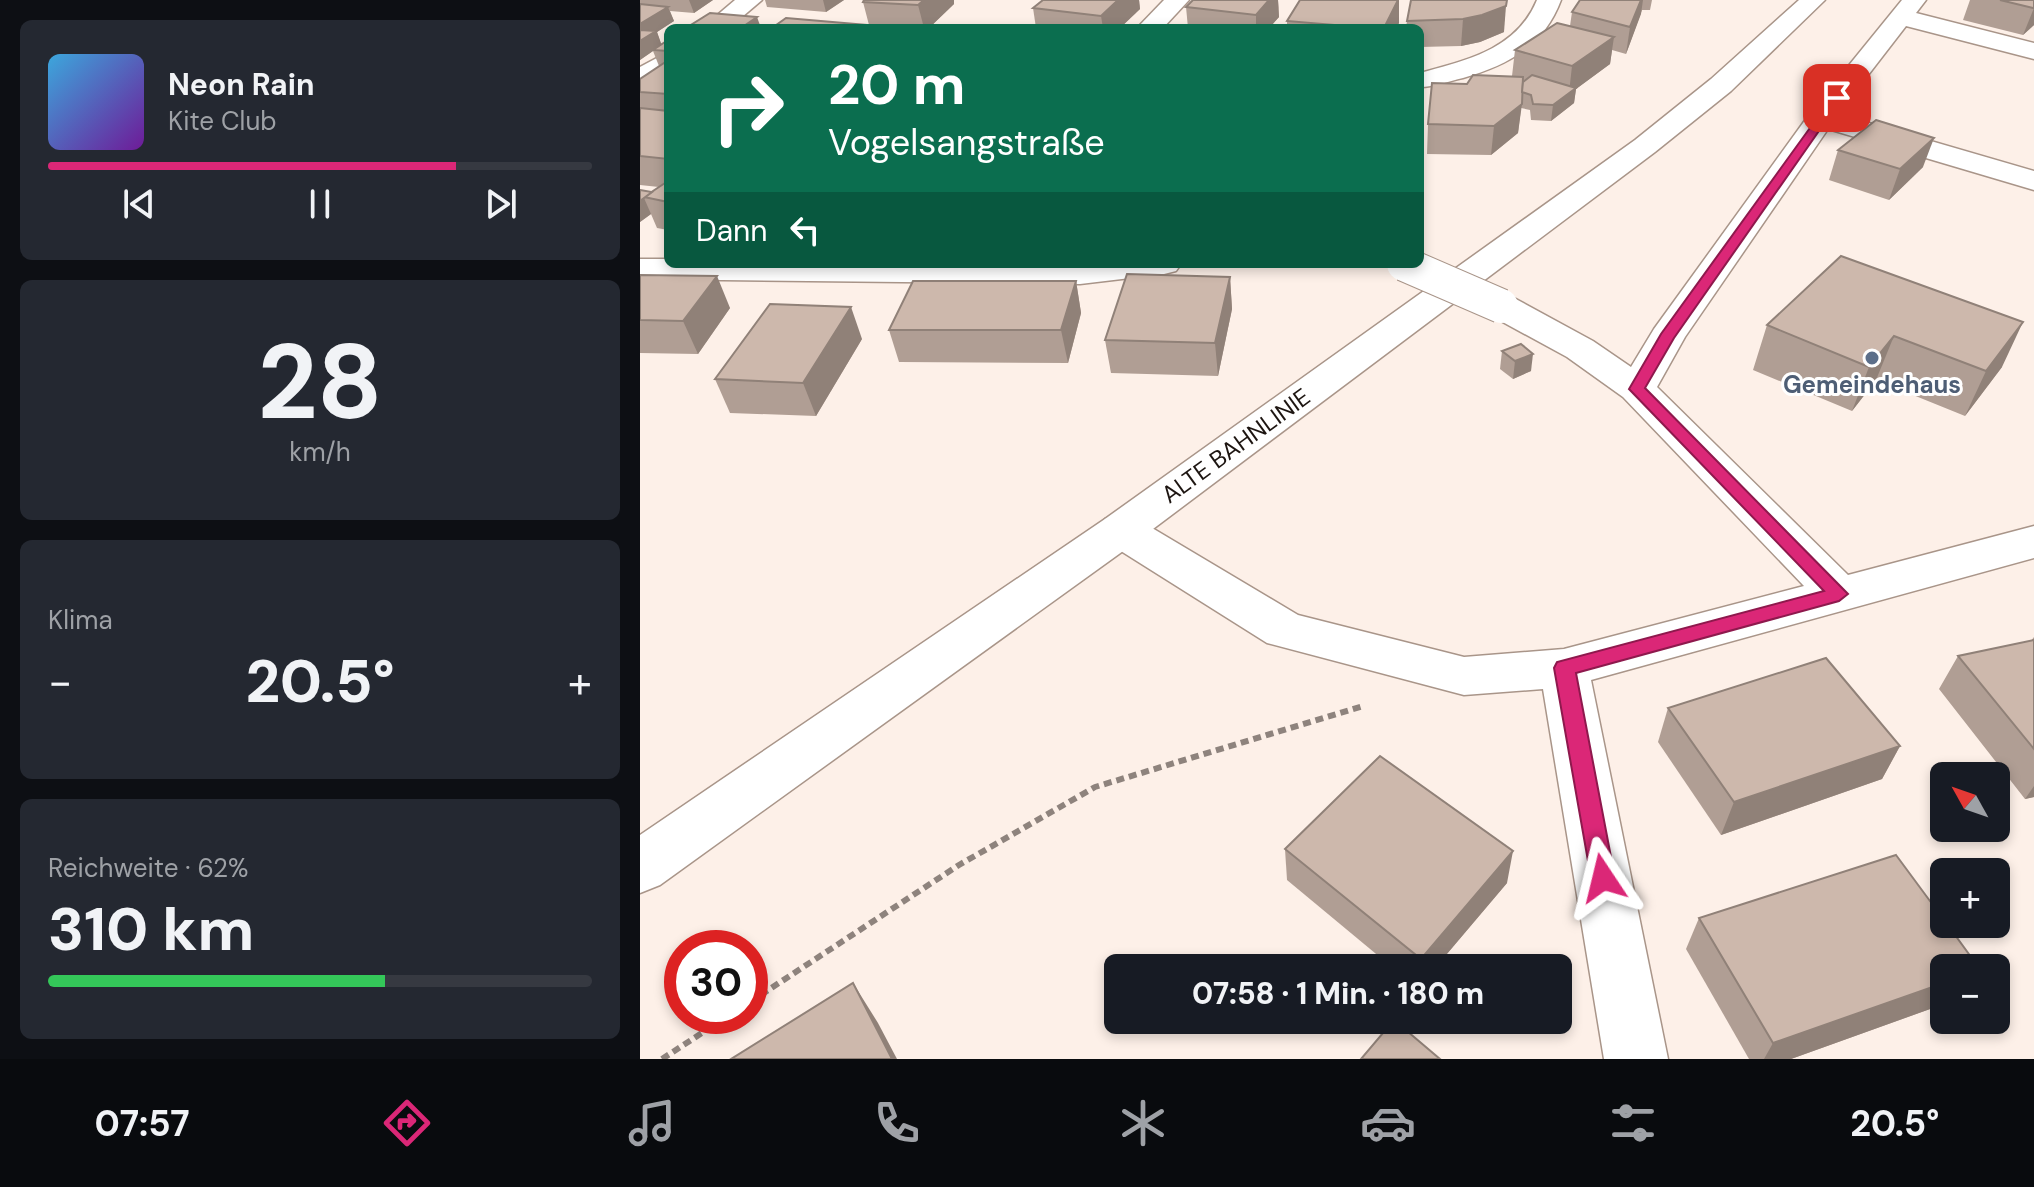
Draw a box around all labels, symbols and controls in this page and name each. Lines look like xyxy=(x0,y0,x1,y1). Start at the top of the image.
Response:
text: 20 m xyxy=(828,48,965,121)
icon: right xyxy=(696,56,800,160)
pin xyxy=(1803,64,1871,132)
text: Neon Rain xyxy=(168,65,314,104)
icon: arrive xyxy=(1815,76,1859,120)
text: Kite Club xyxy=(168,104,277,138)
text: Vogelsangstraße xyxy=(828,119,1105,166)
icon: previous xyxy=(117,182,161,226)
icon: pause xyxy=(298,182,342,226)
icon: next xyxy=(479,182,523,226)
icon: left xyxy=(783,208,827,252)
text: Dann xyxy=(696,211,767,250)
text: 28 xyxy=(257,315,383,450)
marker: Gemeindehaus xyxy=(1863,349,1881,367)
place label: Gemeindehaus xyxy=(1783,369,1961,400)
street label: ALTE BAHNLINIE xyxy=(1155,381,1316,510)
text: km/h xyxy=(289,435,351,469)
text: Klima xyxy=(48,603,113,637)
text: 20.5° xyxy=(245,642,395,721)
text: − xyxy=(48,653,72,711)
text: + xyxy=(568,653,592,711)
north arrow xyxy=(1930,762,2010,842)
map controls xyxy=(1930,762,2010,1034)
position arrow xyxy=(1561,836,1645,920)
text: Reichweite · 62% xyxy=(48,851,249,885)
button: + xyxy=(1930,858,2010,938)
text: 310 km xyxy=(48,890,254,969)
speed limit sign: 30 xyxy=(664,930,768,1034)
button: − xyxy=(1930,954,2010,1034)
text: 07:58 · 1 Min. · 180 m xyxy=(1192,974,1484,1013)
icon: directions xyxy=(379,1095,435,1151)
icon: music xyxy=(624,1095,680,1151)
icon: phone xyxy=(869,1095,925,1151)
icon: climate xyxy=(1115,1095,1171,1151)
icon: car xyxy=(1360,1095,1416,1151)
icon: filters xyxy=(1605,1095,1661,1151)
text: 07:57 xyxy=(95,1100,190,1147)
text: 20.5° xyxy=(1850,1100,1939,1147)

